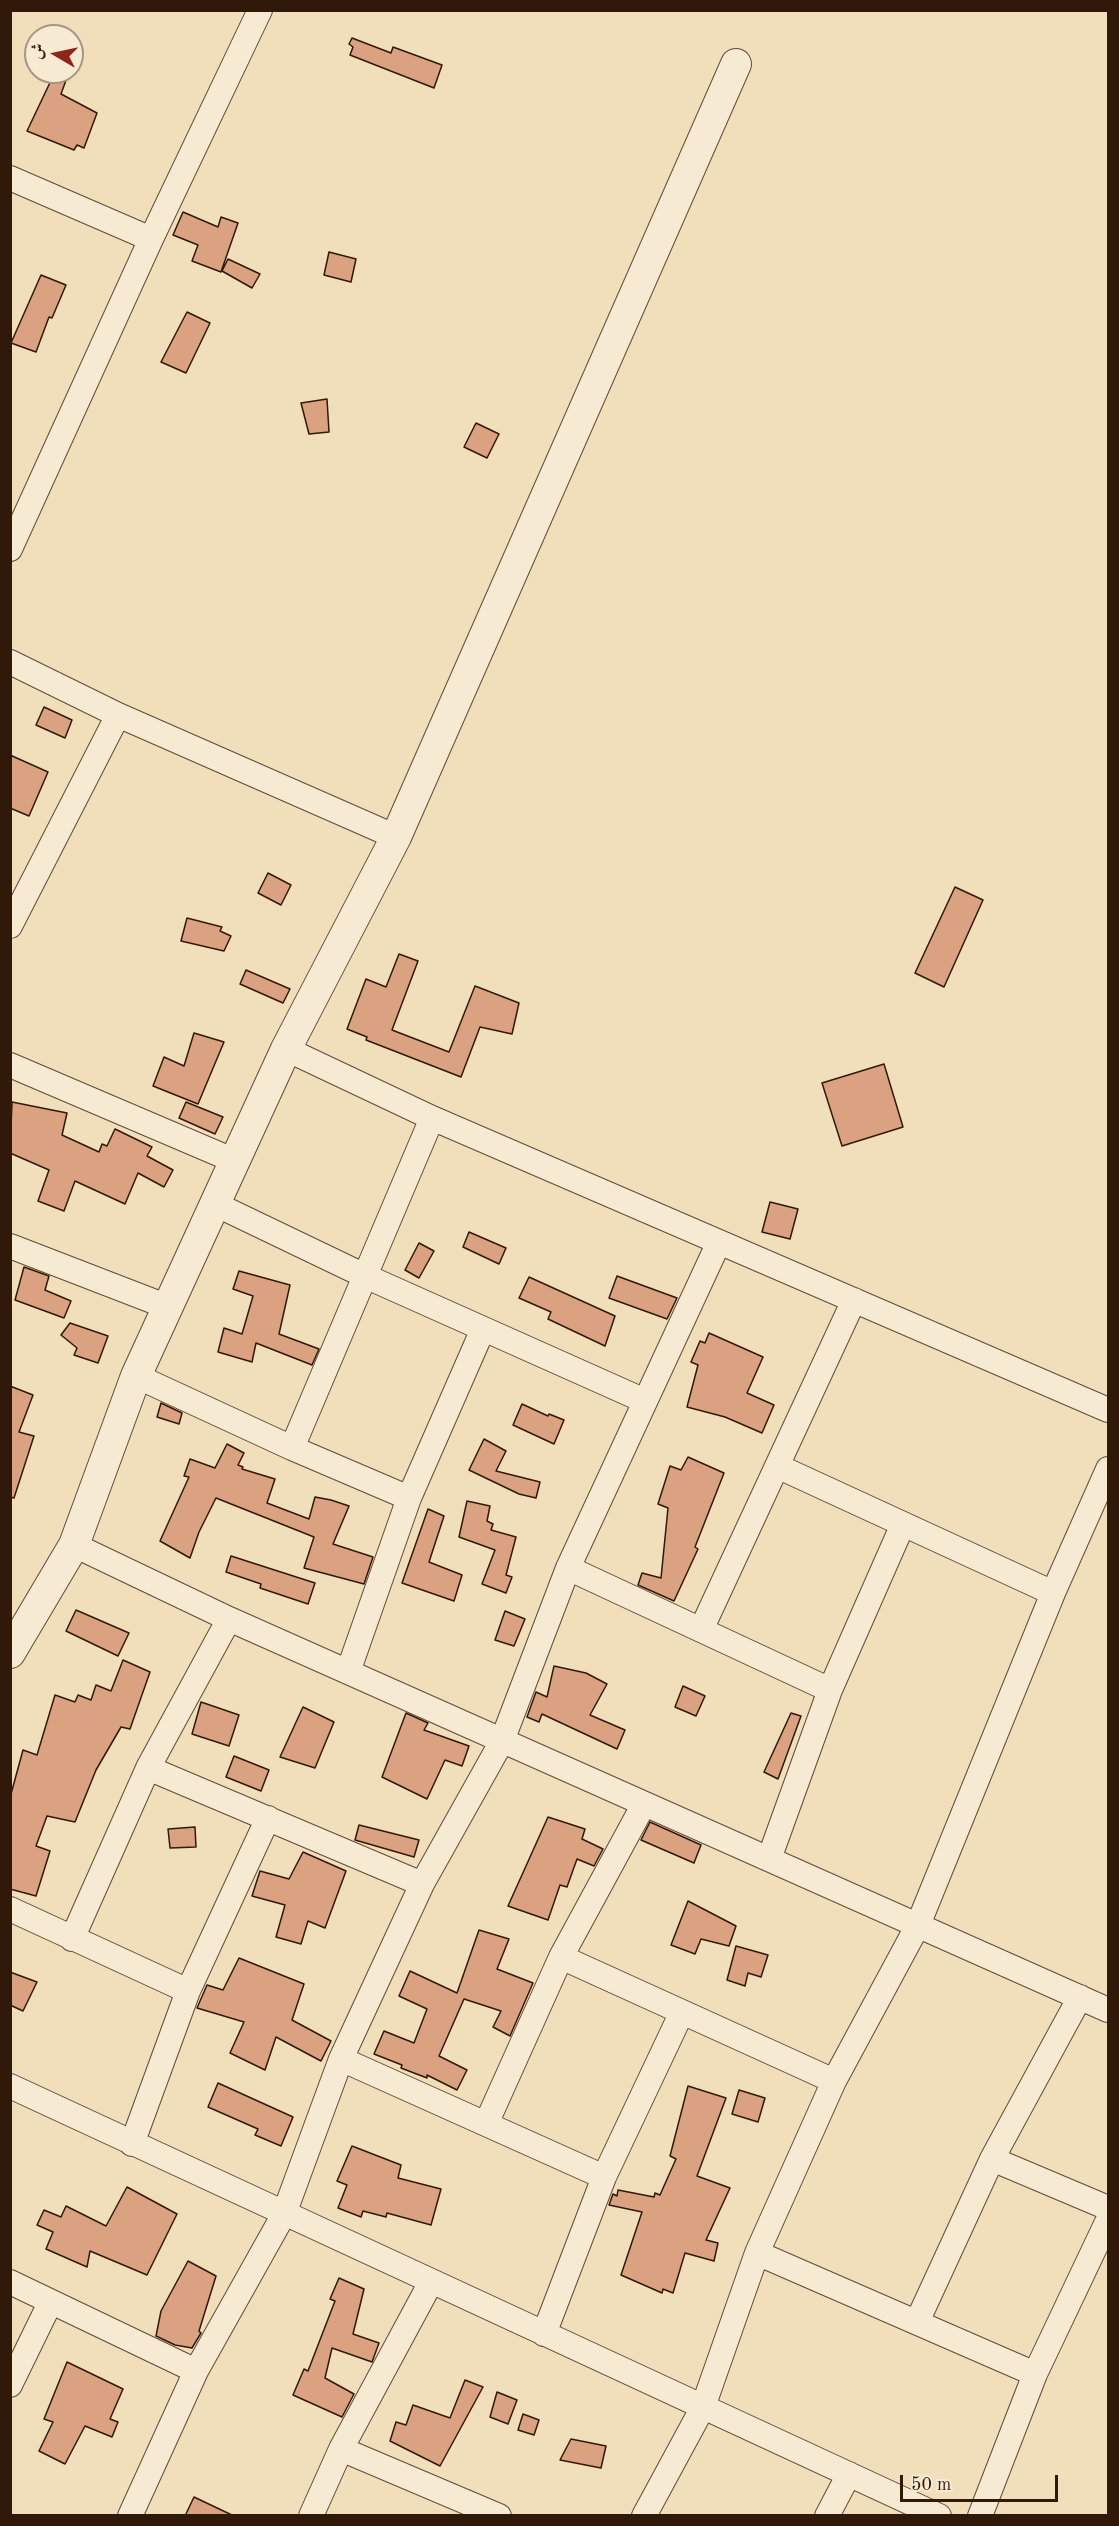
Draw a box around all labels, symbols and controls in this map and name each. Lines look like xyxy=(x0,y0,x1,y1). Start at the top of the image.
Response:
north arrow xyxy=(24,24,84,84)
text: ش xyxy=(29,42,47,61)
scale bar xyxy=(903,2463,1060,2501)
text: 50 m xyxy=(911,2476,951,2494)

